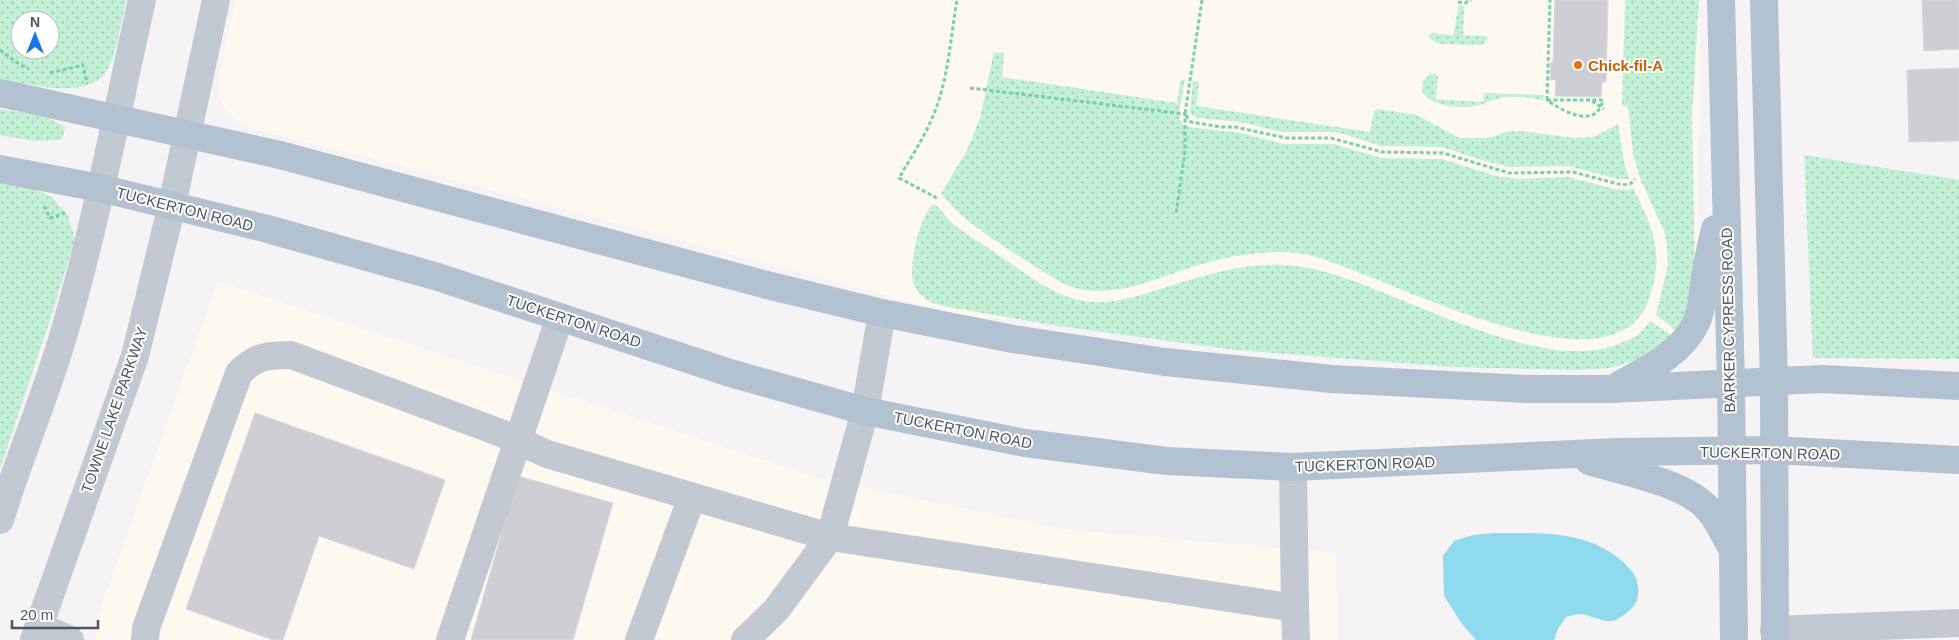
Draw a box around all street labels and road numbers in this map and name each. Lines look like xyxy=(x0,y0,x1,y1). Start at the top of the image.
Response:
street label: TUCKERTON ROAD xyxy=(115,184,255,234)
street label: BARKER CYPRESS ROAD xyxy=(1718,227,1738,413)
street label: TUCKERTON ROAD xyxy=(505,291,643,351)
street label: TOWNE LAKE PARKWAY xyxy=(78,325,150,495)
street label: TUCKERTON ROAD xyxy=(893,408,1034,452)
street label: TUCKERTON ROAD xyxy=(1700,443,1840,463)
street label: TUCKERTON ROAD xyxy=(1295,453,1436,475)

